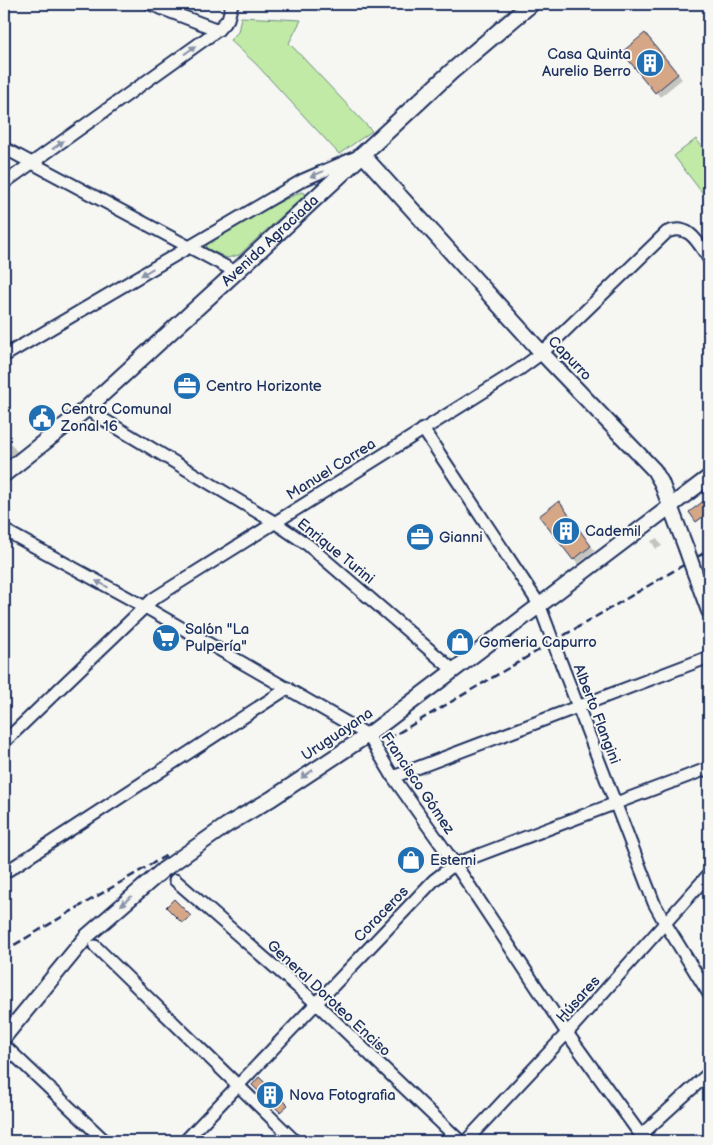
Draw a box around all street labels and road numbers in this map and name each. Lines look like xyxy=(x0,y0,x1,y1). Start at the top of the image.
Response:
street label: Avenida Agraciada xyxy=(217,191,323,291)
street label: Capurro xyxy=(544,332,596,385)
street label: Manuel Correa xyxy=(283,434,379,504)
street label: Enrique Turini xyxy=(293,514,378,588)
street label: Alberto Flangini xyxy=(569,662,624,767)
street label: Uruguayana xyxy=(298,704,377,765)
street label: Francisco Gómez xyxy=(377,729,459,838)
street label: Coraceros xyxy=(350,882,413,946)
street label: General Doroteo Enciso xyxy=(263,936,395,1061)
street label: Húsares xyxy=(552,972,605,1027)

